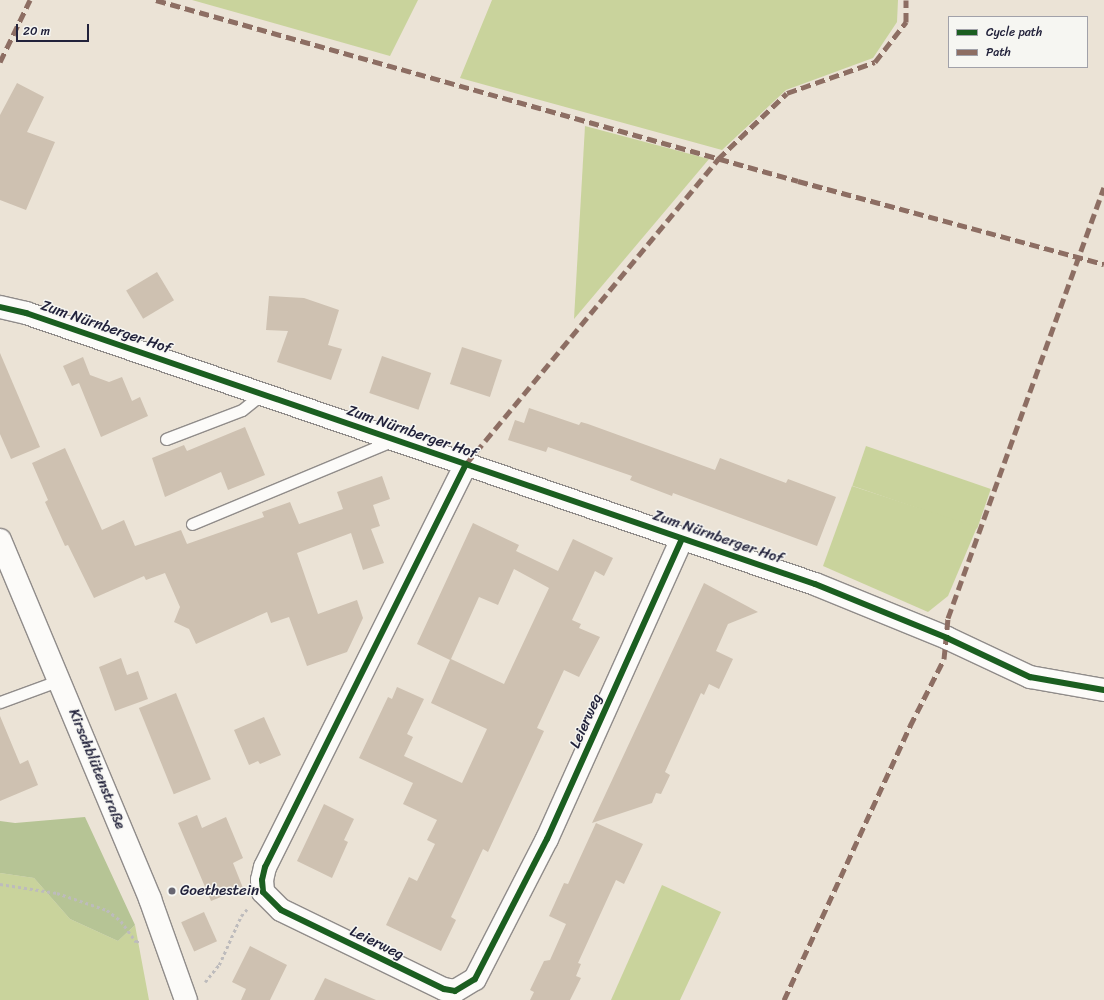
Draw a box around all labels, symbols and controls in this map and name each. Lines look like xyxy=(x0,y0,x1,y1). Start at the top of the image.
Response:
scale bar xyxy=(18,16,91,42)
legend xyxy=(948,16,1088,68)
text: 20 m xyxy=(23,20,50,42)
text: Cycle path xyxy=(986,21,1042,43)
text: Path xyxy=(986,41,1011,63)
street label: Zum Nürnberger Hof xyxy=(39,296,173,358)
street label: Zum Nürnberger Hof xyxy=(345,401,479,463)
street label: Zum Nürnberger Hof xyxy=(651,506,785,568)
street label: Leierweg xyxy=(566,691,606,751)
street label: Kirschblütenstraße xyxy=(65,706,129,832)
place label: Goethestein xyxy=(180,882,259,900)
marker: Goethestein xyxy=(167,886,177,896)
street label: Leierweg xyxy=(347,922,407,964)

